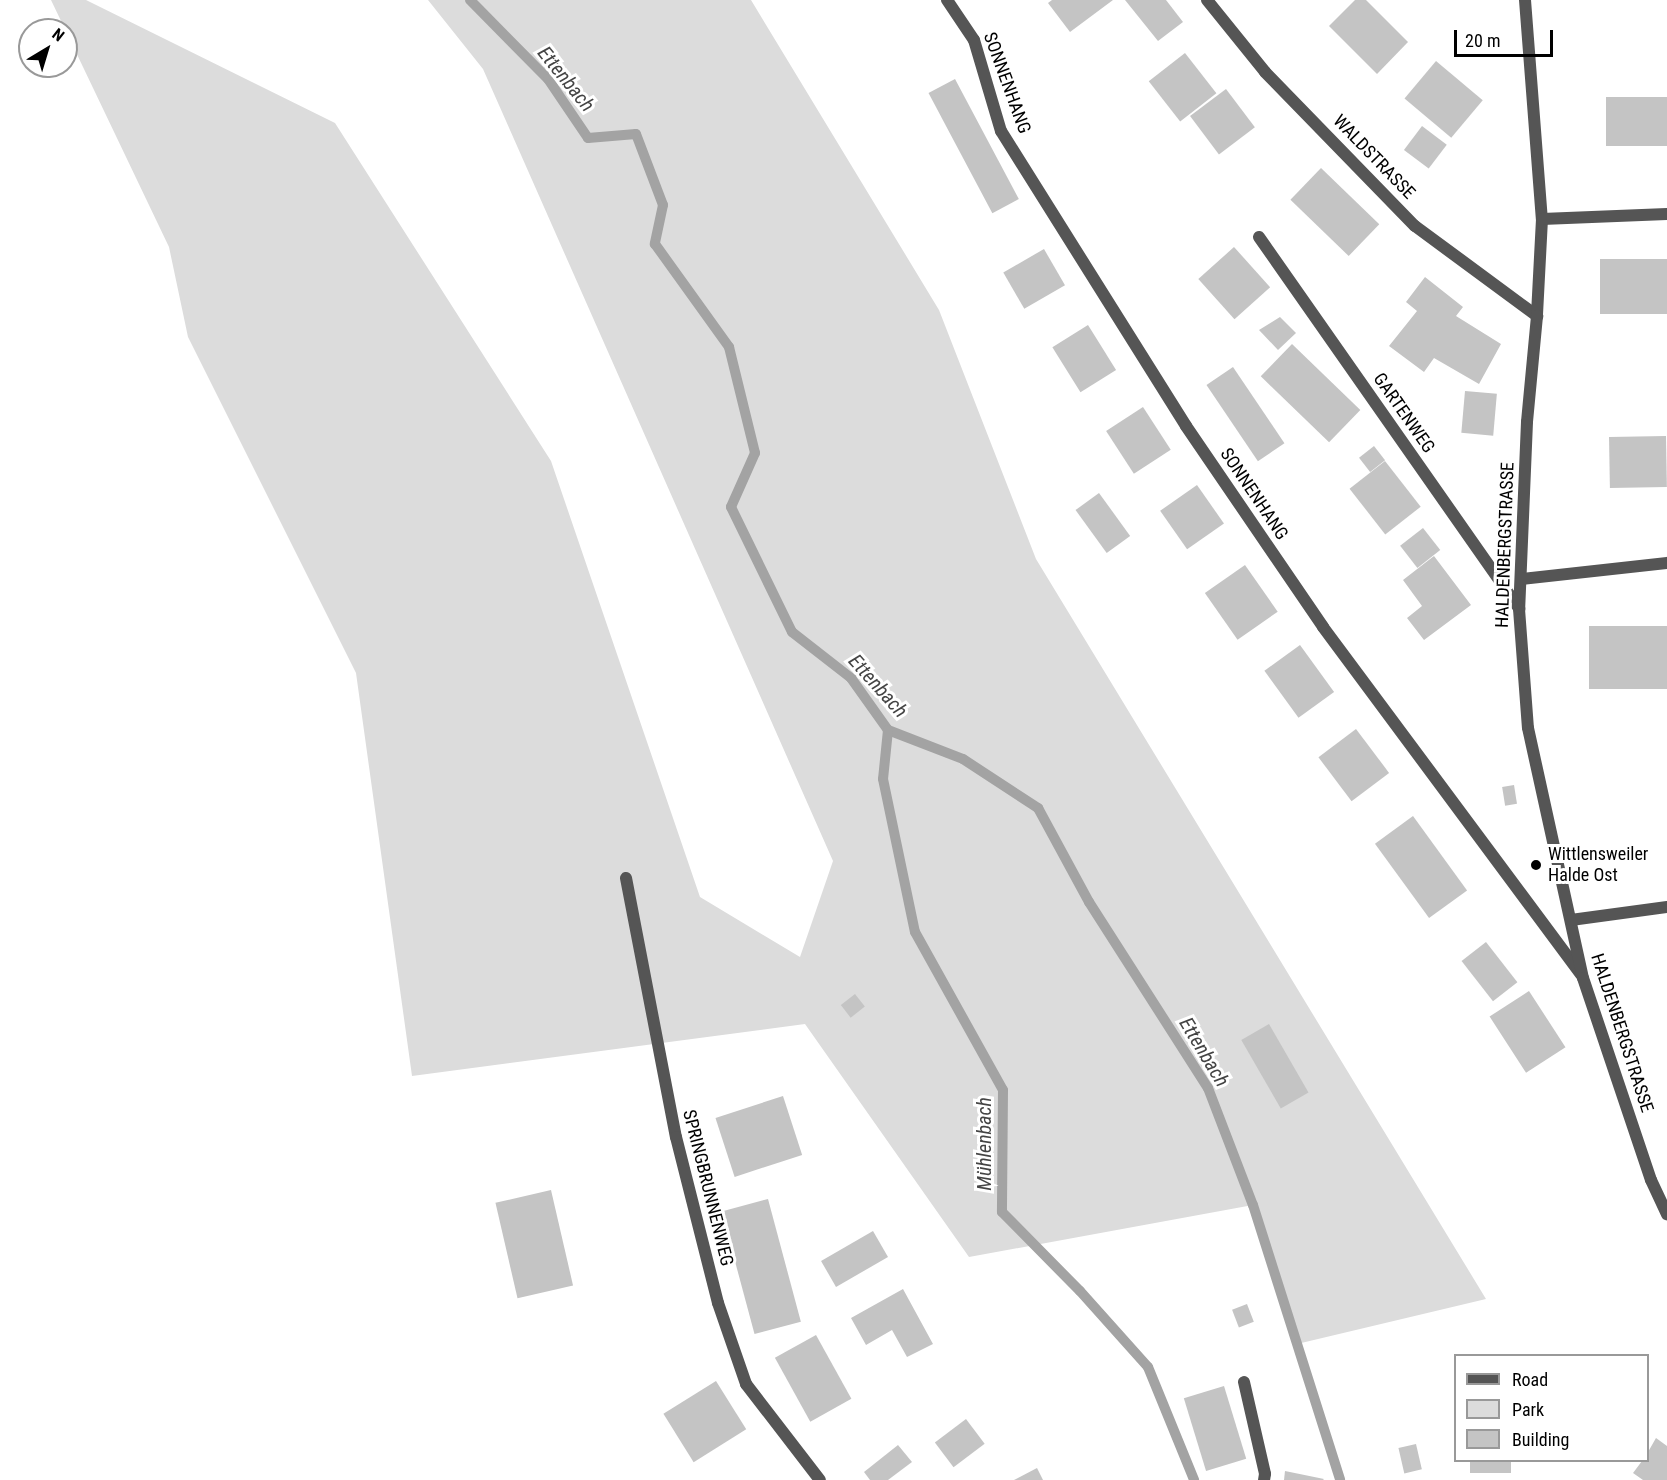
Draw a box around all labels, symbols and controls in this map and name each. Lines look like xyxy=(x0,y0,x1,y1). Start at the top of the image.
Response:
north arrow xyxy=(18,18,78,78)
scale bar xyxy=(1457,18,1556,56)
text: N xyxy=(48,24,68,45)
street label: SONNENHANG xyxy=(979,29,1035,137)
text: 20 m xyxy=(1465,30,1500,51)
water label: Ettenbach xyxy=(533,42,599,116)
street label: WALDSTRASSE xyxy=(1328,110,1420,204)
street label: GARTENWEG xyxy=(1369,369,1439,457)
street label: SONNENHANG xyxy=(1215,444,1293,544)
street label: HALDENBERGSTRASSE xyxy=(1491,462,1519,628)
water label: Ettenbach xyxy=(843,649,913,723)
place label: Wittlensweiler Halde Ost xyxy=(1548,844,1648,886)
marker: Wittlensweiler Halde Ost xyxy=(1529,858,1543,872)
street label: HALDENBERGSTRASSE xyxy=(1586,951,1658,1115)
water label: Ettenbach xyxy=(1174,1013,1234,1091)
water label: Mühlenbach xyxy=(972,1097,996,1191)
street label: SPRINGBRUNNENWEG xyxy=(678,1108,738,1268)
legend xyxy=(1454,1354,1649,1462)
text: Road xyxy=(1512,1369,1548,1390)
text: Park xyxy=(1512,1399,1544,1420)
text: Building xyxy=(1512,1429,1569,1450)

